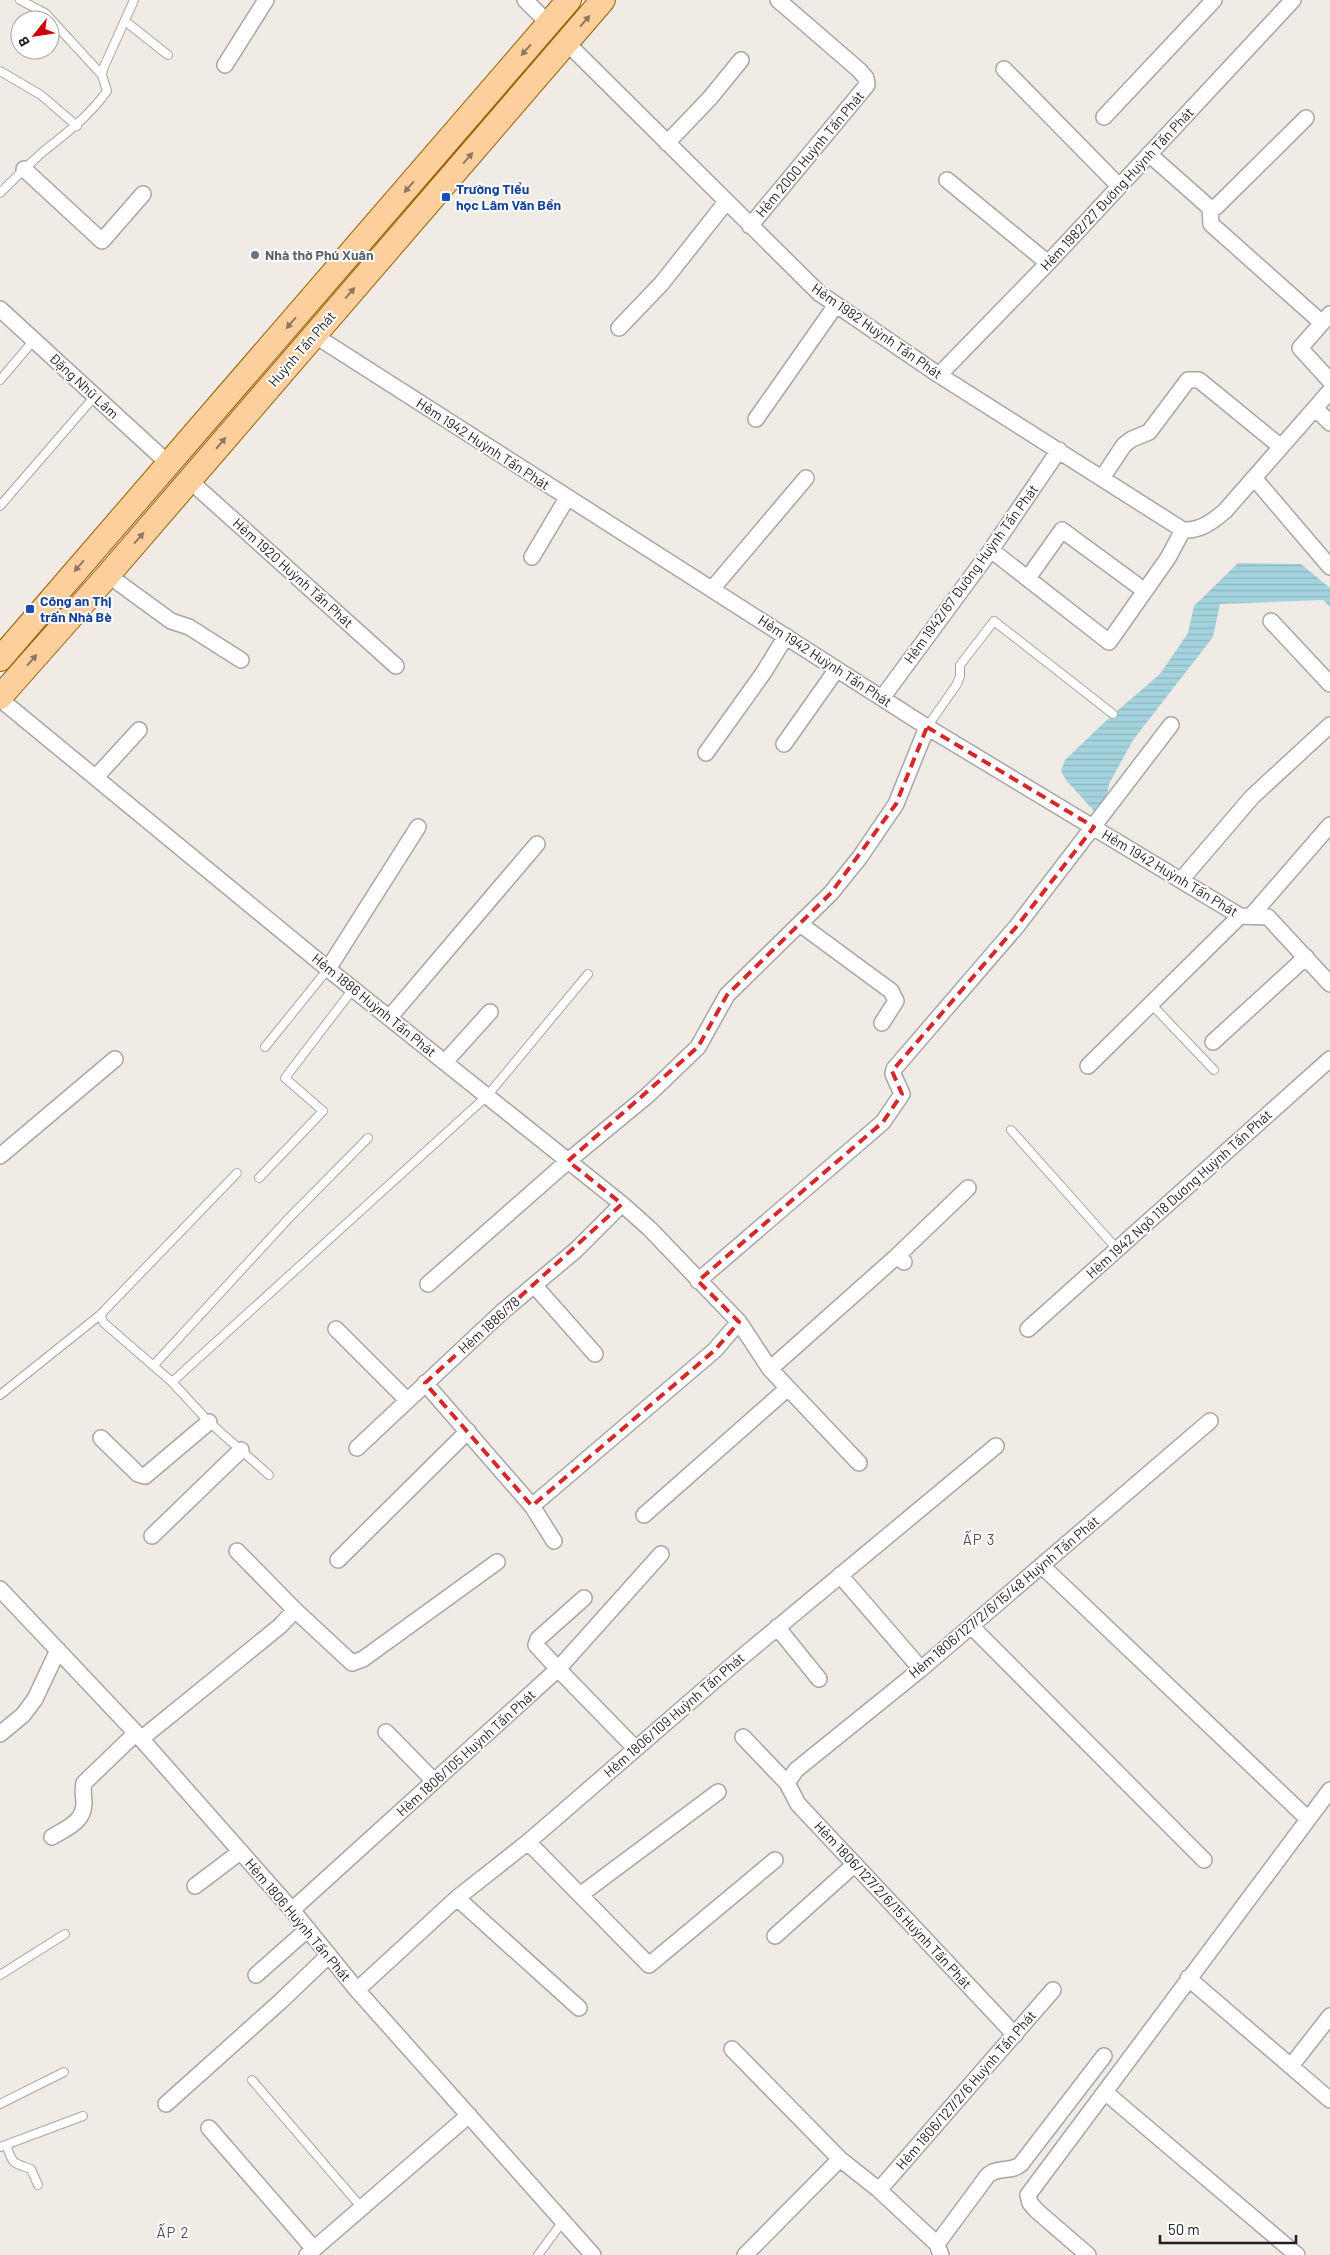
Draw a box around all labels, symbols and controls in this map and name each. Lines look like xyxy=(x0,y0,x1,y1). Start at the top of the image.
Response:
north arrow xyxy=(10,10,60,60)
one-way arrow xyxy=(579,15,591,27)
text: B xyxy=(14,34,33,50)
one-way arrow xyxy=(520,44,532,56)
street label: Hẻm 2000 Huỳnh Tấn Phát xyxy=(752,87,867,220)
street label: Hẻm 1982/27 Đường Huỳnh Tấn Phát xyxy=(1036,103,1197,274)
one-way arrow xyxy=(462,152,474,164)
one-way arrow xyxy=(403,180,414,193)
place label: Trường Tiểu học Lâm Văn Bền xyxy=(456,180,561,213)
marker: Trường Tiểu học Lâm Văn Bền xyxy=(440,191,452,203)
place label: Nhà thờ Phú Xuân xyxy=(265,246,374,263)
marker: Nhà thờ Phú Xuân xyxy=(249,249,261,261)
street label: Hẻm 1982 Huỳnh Tấn Phát xyxy=(809,279,946,382)
one-way arrow xyxy=(344,287,355,300)
street label: Huỳnh Tấn Phát xyxy=(264,308,339,390)
one-way arrow xyxy=(285,317,297,329)
street label: Đặng Nhữ Lâm xyxy=(46,349,122,422)
street label: Hẻm 1942 Huỳnh Tấn Phát xyxy=(413,394,553,493)
one-way arrow xyxy=(215,437,226,449)
street label: Hẻm 1942/67 Đường Huỳnh Tấn Phát xyxy=(900,481,1041,667)
street label: Hẻm 1920 Huỳnh Tấn Phát xyxy=(230,514,357,631)
one-way arrow xyxy=(134,532,145,545)
one-way arrow xyxy=(74,560,85,573)
place label: Công an Thị trấn Nhà Bè xyxy=(40,592,112,625)
marker: Công an Thị trấn Nhà Bè xyxy=(24,603,36,615)
street label: Hẻm 1942 Huỳnh Tấn Phát xyxy=(755,611,895,710)
one-way arrow xyxy=(26,655,38,667)
street label: Hẻm 1942 Huỳnh Tấn Phát xyxy=(1099,825,1241,920)
street label: Hẻm 1886 Huỳnh Tấn Phát xyxy=(309,949,440,1060)
street label: Hẻm 1942 Ngõ 118 Dương Huỳnh Tấn Phát xyxy=(1082,1106,1275,1282)
street label: Hẻm 1886/78 xyxy=(454,1292,523,1357)
street label: Hẻm 1806/127/2/6/15/48 Huỳnh Tấn Phát xyxy=(905,1512,1102,1681)
district label: ẤP 3 xyxy=(963,1530,995,1548)
street label: Hẻm 1806/109 Huỳnh Tấn Phát xyxy=(600,1649,748,1780)
street label: Hẻm 1806/105 Huỳnh Tấn Phát xyxy=(393,1686,539,1820)
street label: Hẻm 1806/127/2/6/15 Huỳnh Tấn Phát xyxy=(811,1817,976,1992)
street label: Hẻm 1806 Huỳnh Tấn Phát xyxy=(242,1855,355,1985)
street label: Hẻm 1806/127/2/6 Huỳnh Tấn Phát xyxy=(892,2007,1039,2173)
scale bar xyxy=(1160,2212,1296,2244)
text: 50 m xyxy=(1168,2220,1200,2238)
district label: ẤP 2 xyxy=(156,2223,190,2241)

